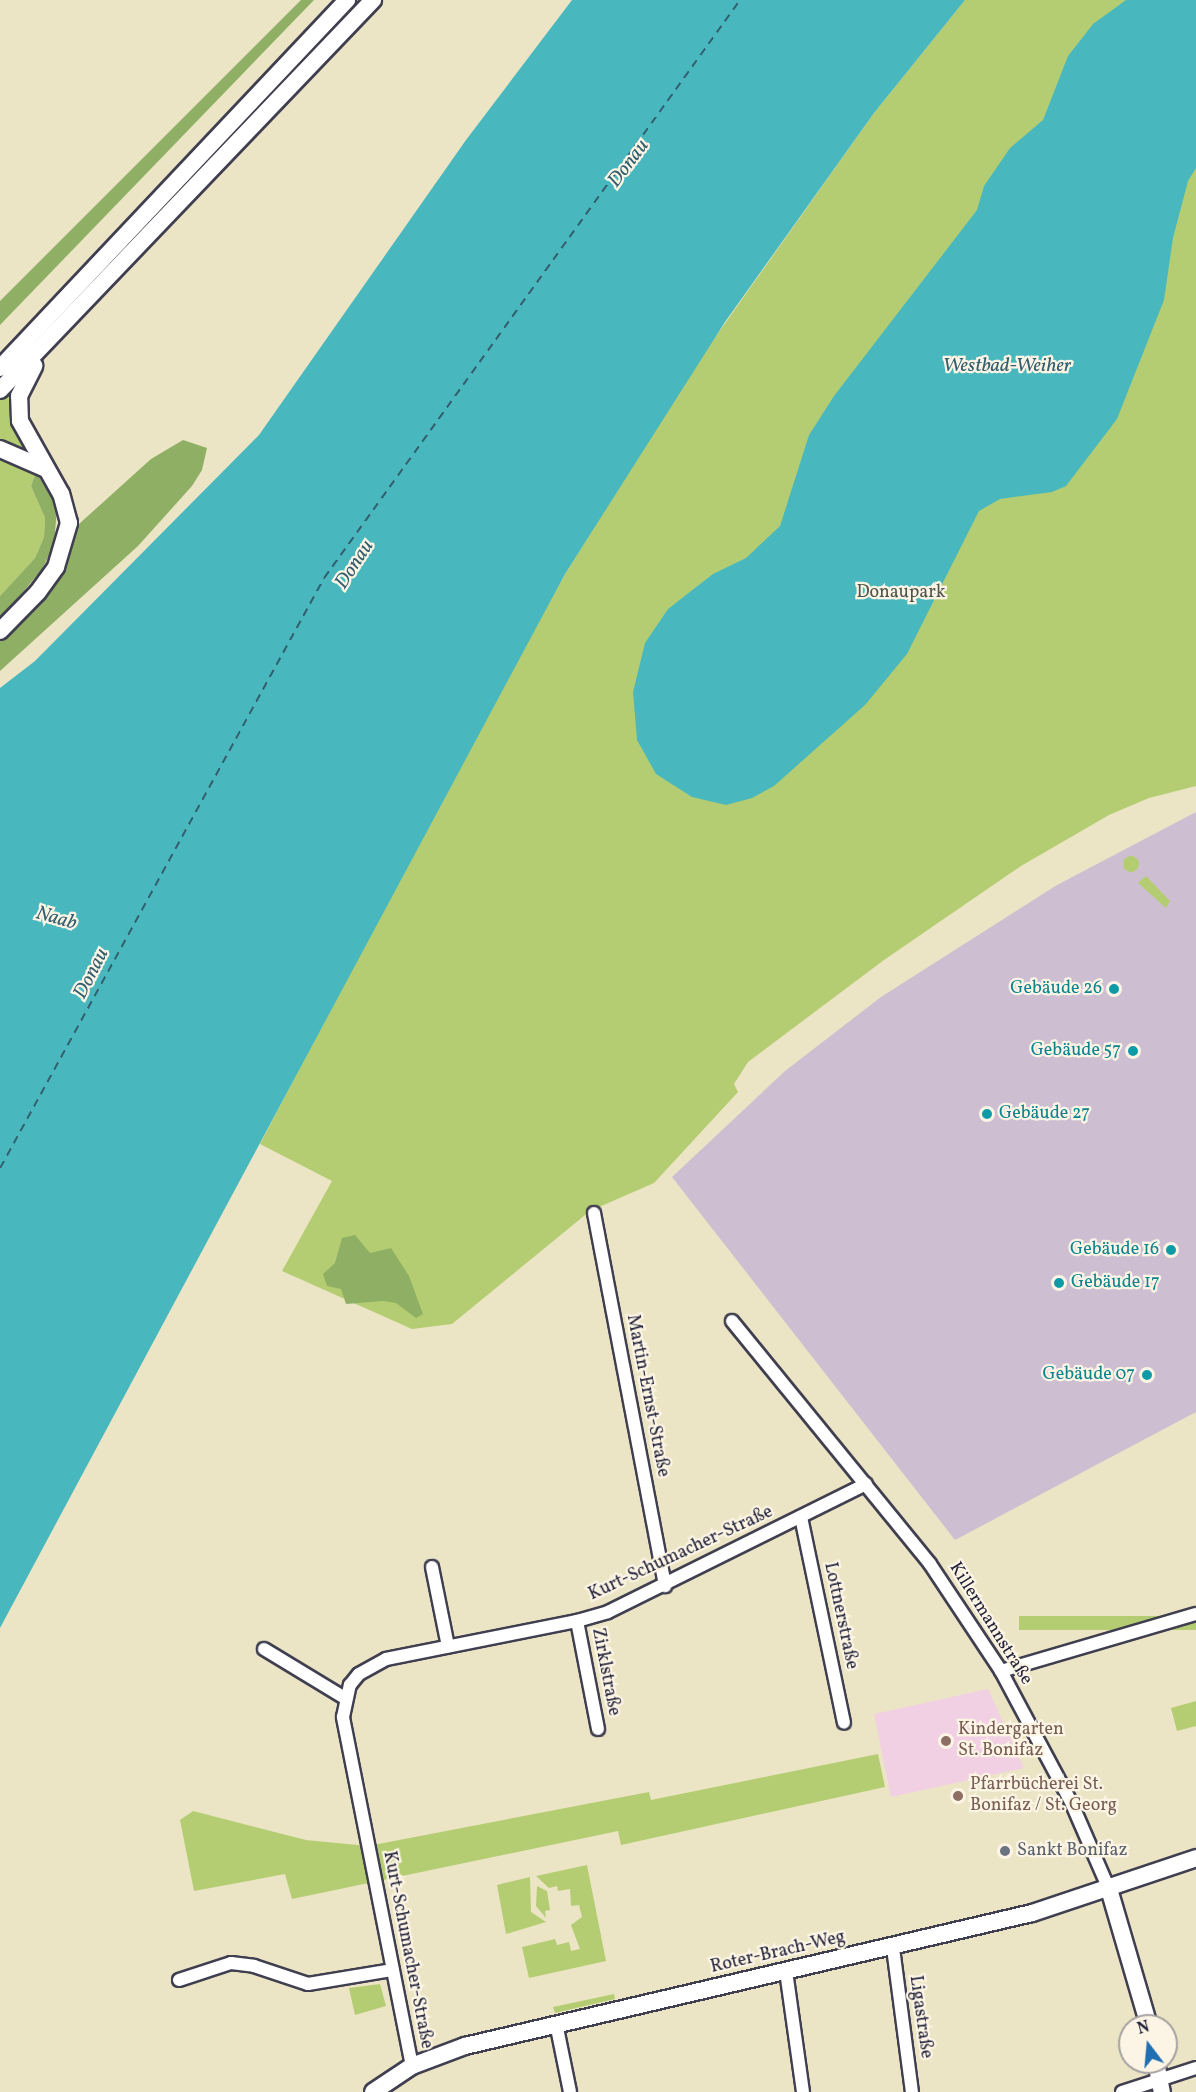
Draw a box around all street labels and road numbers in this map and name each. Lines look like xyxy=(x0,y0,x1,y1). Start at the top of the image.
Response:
street label: Martin-Ernst-Straße xyxy=(621,1313,673,1479)
street label: Kurt-Schumacher-Straße xyxy=(585,1502,777,1606)
street label: Killermannstraße xyxy=(944,1559,1036,1689)
street label: Lottnerstraße xyxy=(818,1561,862,1671)
street label: Zirklstraße xyxy=(586,1626,624,1718)
street label: Kurt-Schumacher-Straße xyxy=(377,1849,437,2051)
street label: Roter-Brach-Weg xyxy=(709,1927,847,1979)
street label: Ligastraße xyxy=(903,1974,937,2060)

